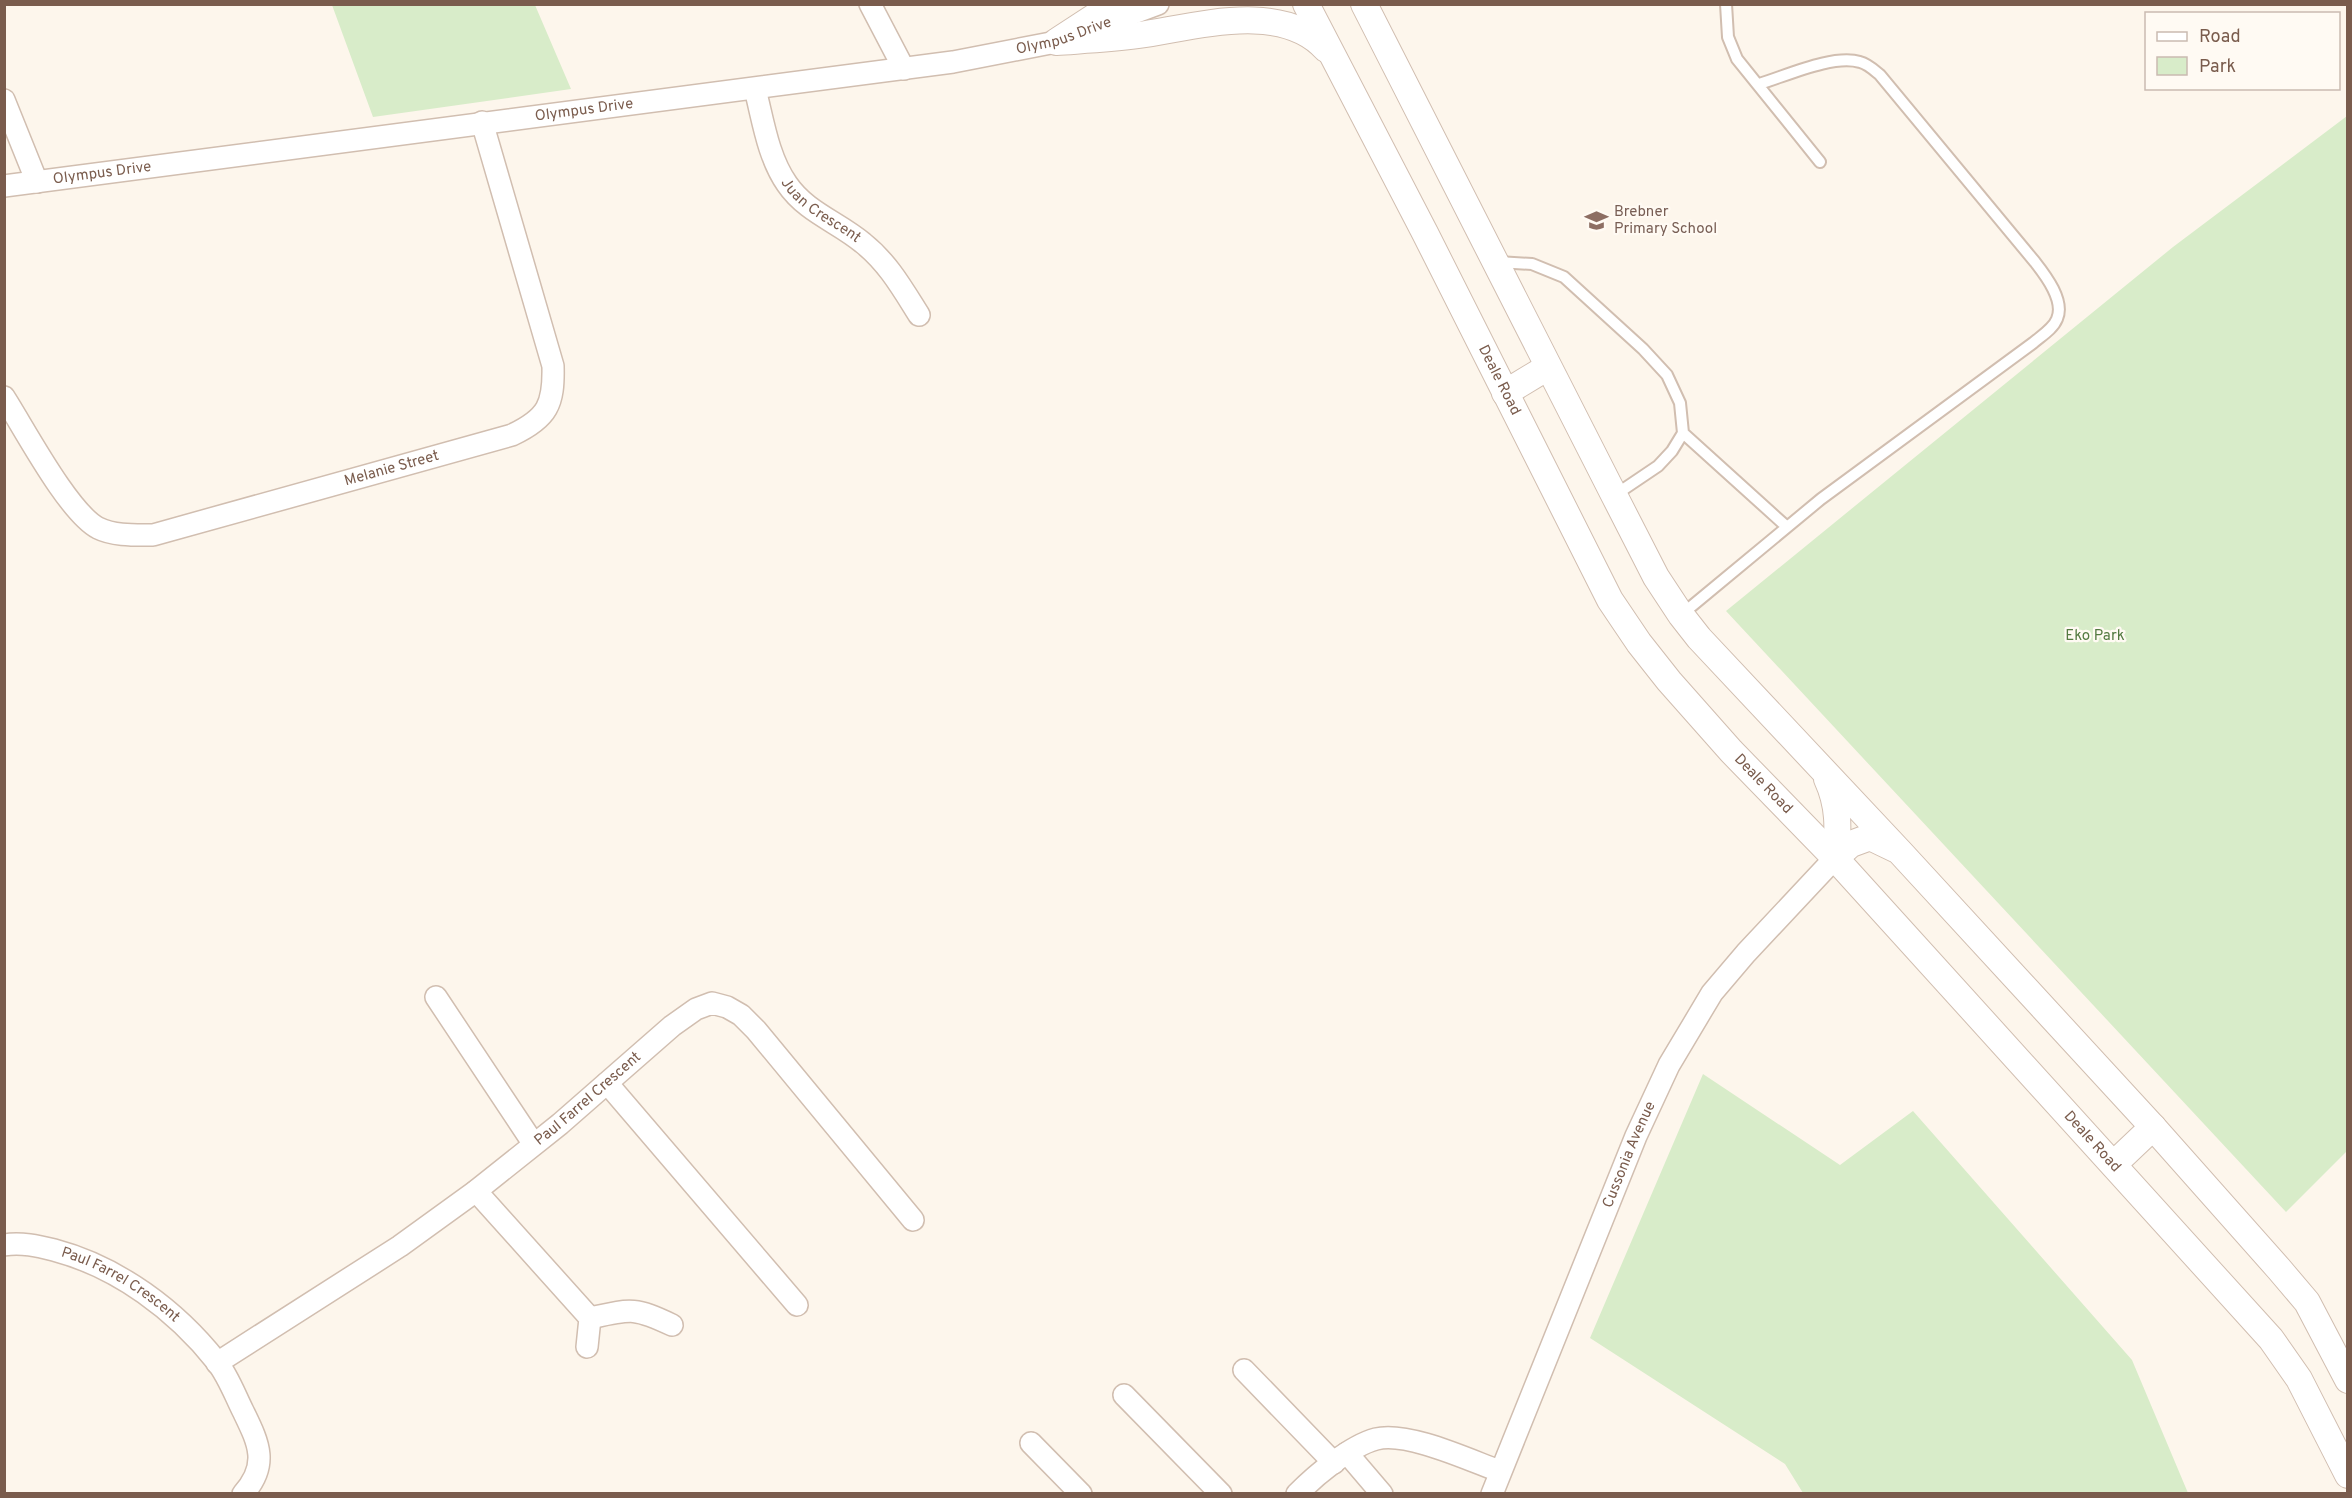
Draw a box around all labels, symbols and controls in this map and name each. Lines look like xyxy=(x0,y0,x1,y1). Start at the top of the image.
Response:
legend xyxy=(2145,12,2340,90)
street label: Olympus Drive xyxy=(1014,13,1114,59)
text: Road xyxy=(2199,26,2241,49)
text: Park xyxy=(2199,56,2236,79)
street label: Olympus Drive xyxy=(534,94,634,126)
street label: Olympus Drive xyxy=(52,157,152,189)
street label: Juan Crescent xyxy=(776,174,864,247)
place label: Brebner Primary School xyxy=(1614,203,1717,239)
school or university icon: Brebner Primary School xyxy=(1583,208,1609,234)
street label: Deale Road xyxy=(1474,342,1525,419)
street label: Melanie Street xyxy=(342,446,441,491)
park label: Eko Park xyxy=(2065,627,2125,646)
street label: Deale Road xyxy=(1730,750,1797,818)
street label: Paul Farrel Crescent xyxy=(531,1048,645,1150)
street label: Cussonia Avenue xyxy=(1599,1098,1660,1211)
street label: Deale Road xyxy=(2060,1107,2125,1176)
street label: Paul Farrel Crescent xyxy=(59,1243,184,1327)

